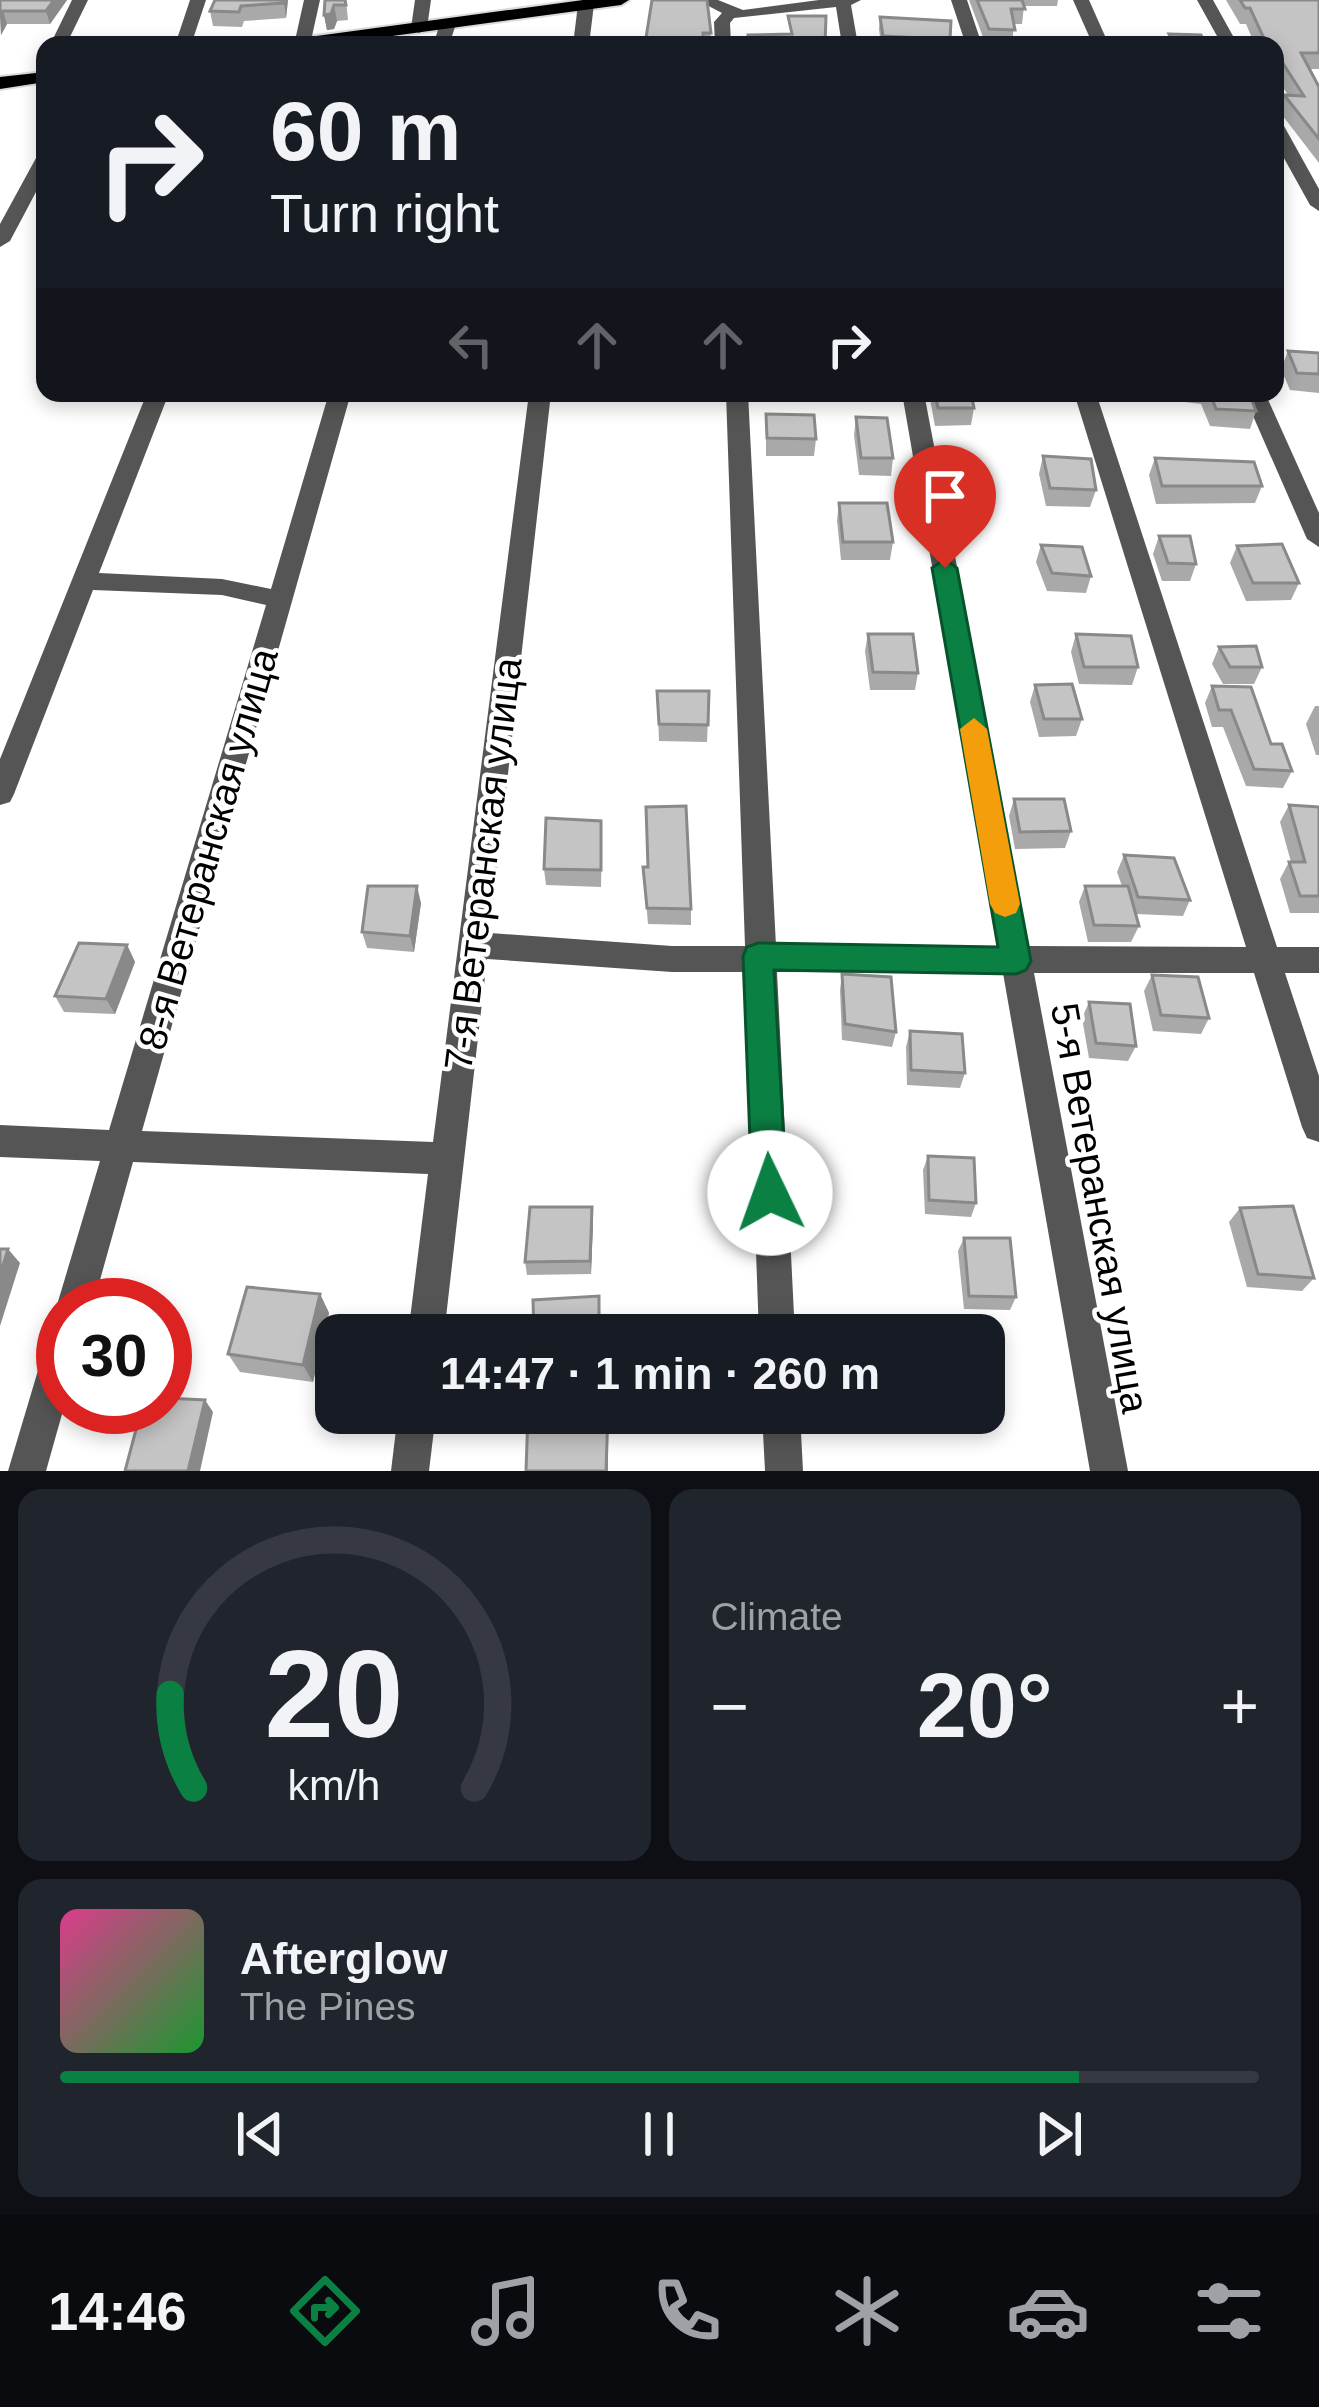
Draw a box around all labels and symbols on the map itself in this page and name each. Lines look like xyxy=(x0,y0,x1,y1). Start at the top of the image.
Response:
pin xyxy=(894,445,996,568)
street label: 8-я Ветеранская улица xyxy=(130,643,286,1055)
street label: 7-я Ветеранская улица xyxy=(436,655,530,1073)
street label: 5-я Ветеранская улица xyxy=(1043,1000,1157,1417)
position arrow xyxy=(707,1130,833,1256)
speed limit sign: 30 xyxy=(36,1278,192,1434)

